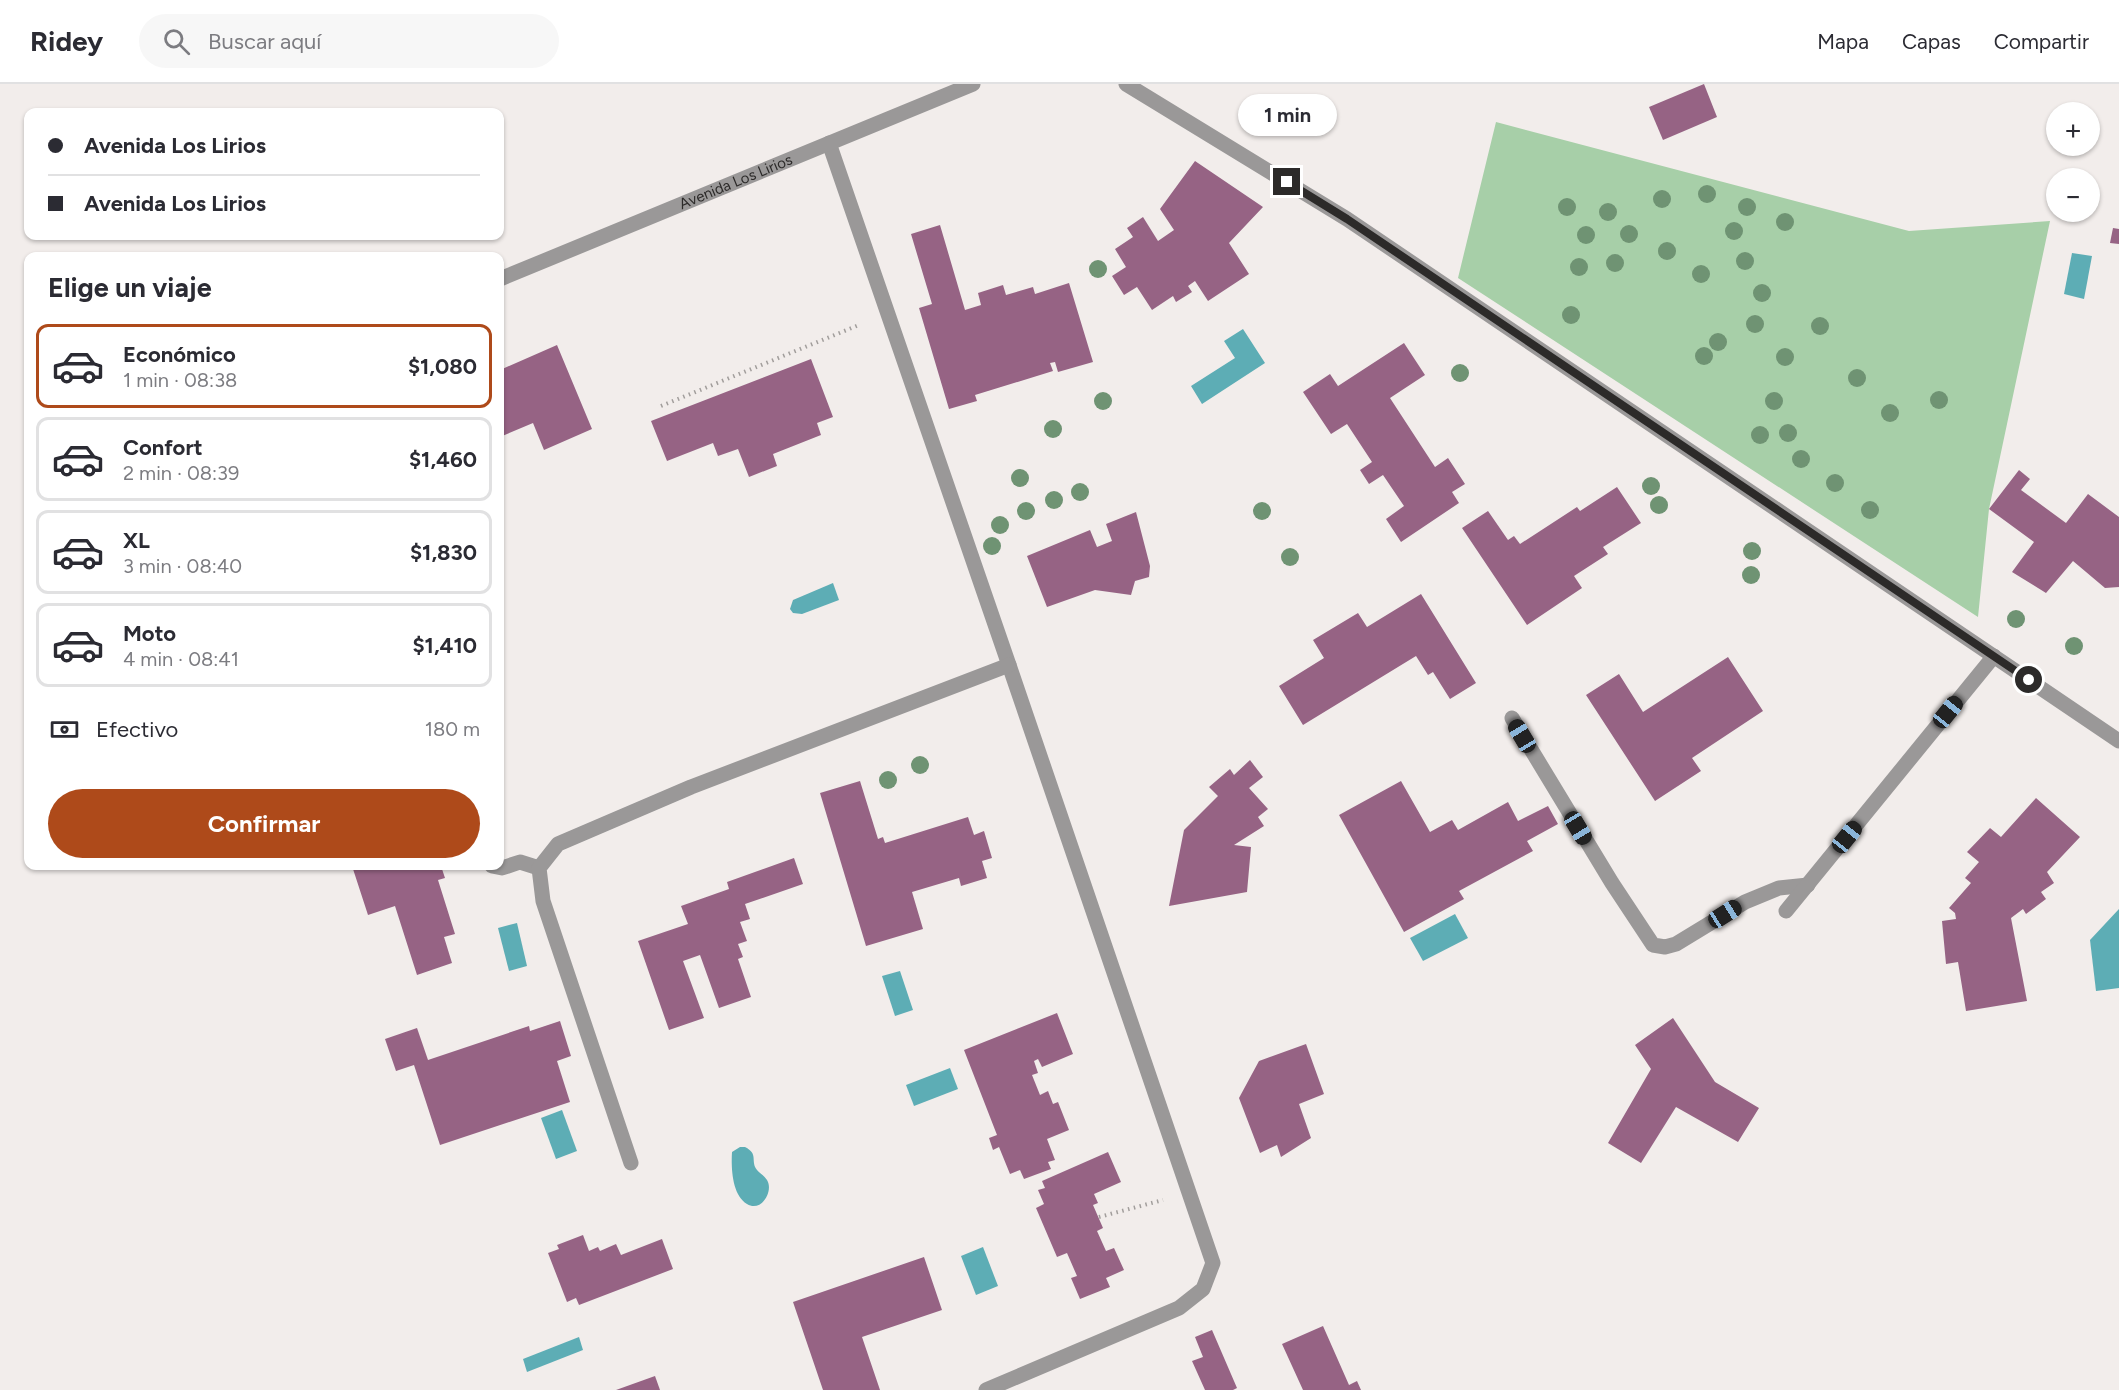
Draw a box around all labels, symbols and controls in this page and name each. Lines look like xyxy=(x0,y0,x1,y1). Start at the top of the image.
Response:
search box xyxy=(139,14,559,68)
text: Ridey xyxy=(30,24,103,58)
icon: search xyxy=(160,25,193,58)
text: Buscar aquí xyxy=(208,28,321,55)
text: Mapa xyxy=(1817,29,1869,54)
text: Capas xyxy=(1902,29,1961,54)
text: Compartir xyxy=(1994,29,2089,54)
callout: 1 min xyxy=(1238,95,1336,137)
map controls xyxy=(2046,102,2100,222)
button: + xyxy=(2046,102,2100,156)
text: 1 min xyxy=(1264,103,1311,127)
text: Avenida Los Lirios xyxy=(84,132,266,159)
street label: Avenida Los Lirios xyxy=(677,150,795,213)
route end xyxy=(1273,168,1300,195)
button: − xyxy=(2046,168,2100,222)
text: Avenida Los Lirios xyxy=(84,190,266,217)
text: Elige un viaje xyxy=(48,271,212,304)
icon: car xyxy=(51,339,105,393)
text: Económico xyxy=(123,341,236,368)
text: $1,080 xyxy=(408,353,477,380)
text: 1 min · 08:38 xyxy=(123,368,237,392)
icon: car xyxy=(51,432,105,486)
text: Confort xyxy=(123,434,203,461)
text: $1,460 xyxy=(409,446,477,473)
text: 2 min · 08:39 xyxy=(123,461,239,485)
icon: car xyxy=(51,525,105,579)
text: XL xyxy=(123,527,150,554)
text: $1,830 xyxy=(410,539,477,566)
text: 3 min · 08:40 xyxy=(123,554,242,578)
icon: car xyxy=(51,618,105,672)
text: Moto xyxy=(123,620,176,647)
text: $1,410 xyxy=(412,632,477,659)
text: 4 min · 08:41 xyxy=(123,647,239,671)
route start xyxy=(2015,666,2042,693)
car xyxy=(1930,692,1966,732)
icon: cash xyxy=(48,713,81,746)
text: Efectivo xyxy=(96,716,178,743)
car xyxy=(1505,716,1539,756)
text: 180 m xyxy=(425,717,480,741)
button: Confirmar xyxy=(48,789,480,858)
car xyxy=(1561,808,1595,848)
car xyxy=(1829,817,1865,857)
car xyxy=(1705,897,1745,931)

